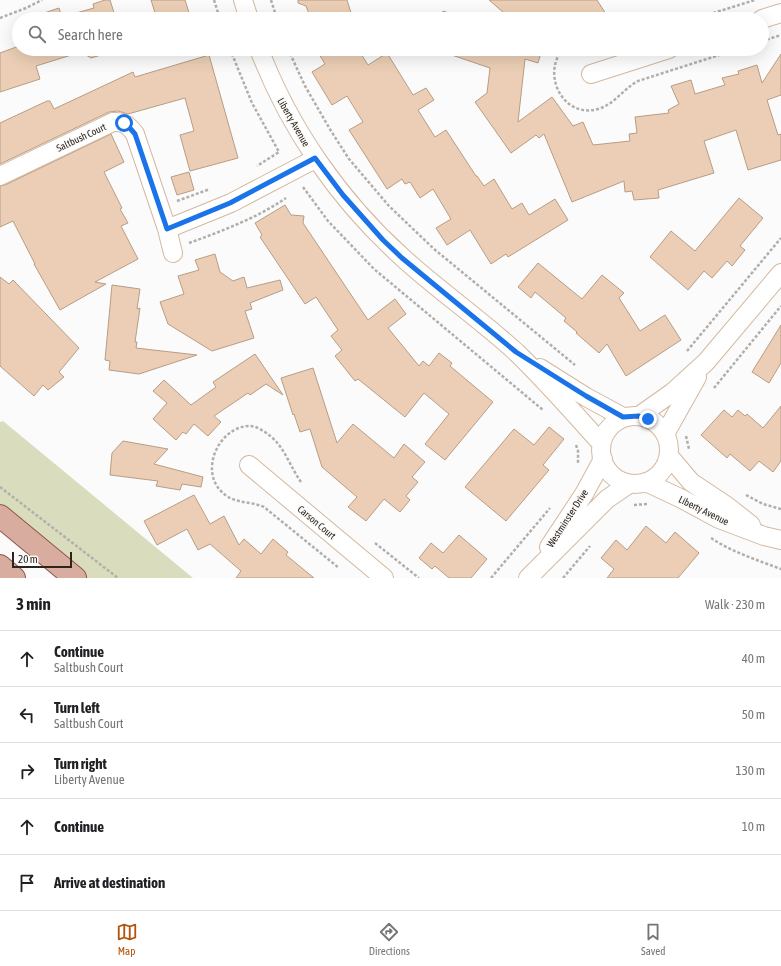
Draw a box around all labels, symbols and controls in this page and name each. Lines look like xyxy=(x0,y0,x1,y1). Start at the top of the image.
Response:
search box xyxy=(12,12,769,56)
icon: search xyxy=(26,23,48,45)
text: Search here xyxy=(58,26,123,43)
street label: Liberty Avenue xyxy=(275,96,312,149)
route start xyxy=(115,114,133,132)
street label: Saltbush Court xyxy=(55,121,108,154)
route end xyxy=(639,410,657,428)
street label: Westminster Drive xyxy=(545,487,590,549)
street label: Liberty Avenue xyxy=(677,494,731,528)
street label: Carson Court xyxy=(295,503,338,542)
scale bar xyxy=(12,550,72,569)
text: 20 m xyxy=(18,553,38,565)
text: 3 min xyxy=(16,594,51,614)
text: Walk · 230 m xyxy=(705,597,765,612)
text: Continue xyxy=(54,643,104,660)
icon: ahead xyxy=(16,648,38,670)
text: 40 m xyxy=(742,651,765,666)
text: Saltbush Court xyxy=(54,660,124,675)
text: Turn left xyxy=(54,699,100,716)
icon: left xyxy=(16,704,38,726)
text: 50 m xyxy=(742,707,765,722)
text: Saltbush Court xyxy=(54,716,124,731)
text: Turn right xyxy=(54,755,107,772)
icon: right xyxy=(16,760,38,782)
text: 130 m xyxy=(736,763,765,778)
text: Liberty Avenue xyxy=(54,772,125,787)
icon: ahead xyxy=(16,816,38,838)
text: Continue xyxy=(54,818,104,835)
text: 10 m xyxy=(742,819,765,834)
icon: arrive xyxy=(16,872,38,894)
text: Arrive at destination xyxy=(54,874,165,891)
tab: Map xyxy=(116,921,138,957)
tab: Directions xyxy=(369,921,410,957)
tab: Saved xyxy=(641,921,665,957)

